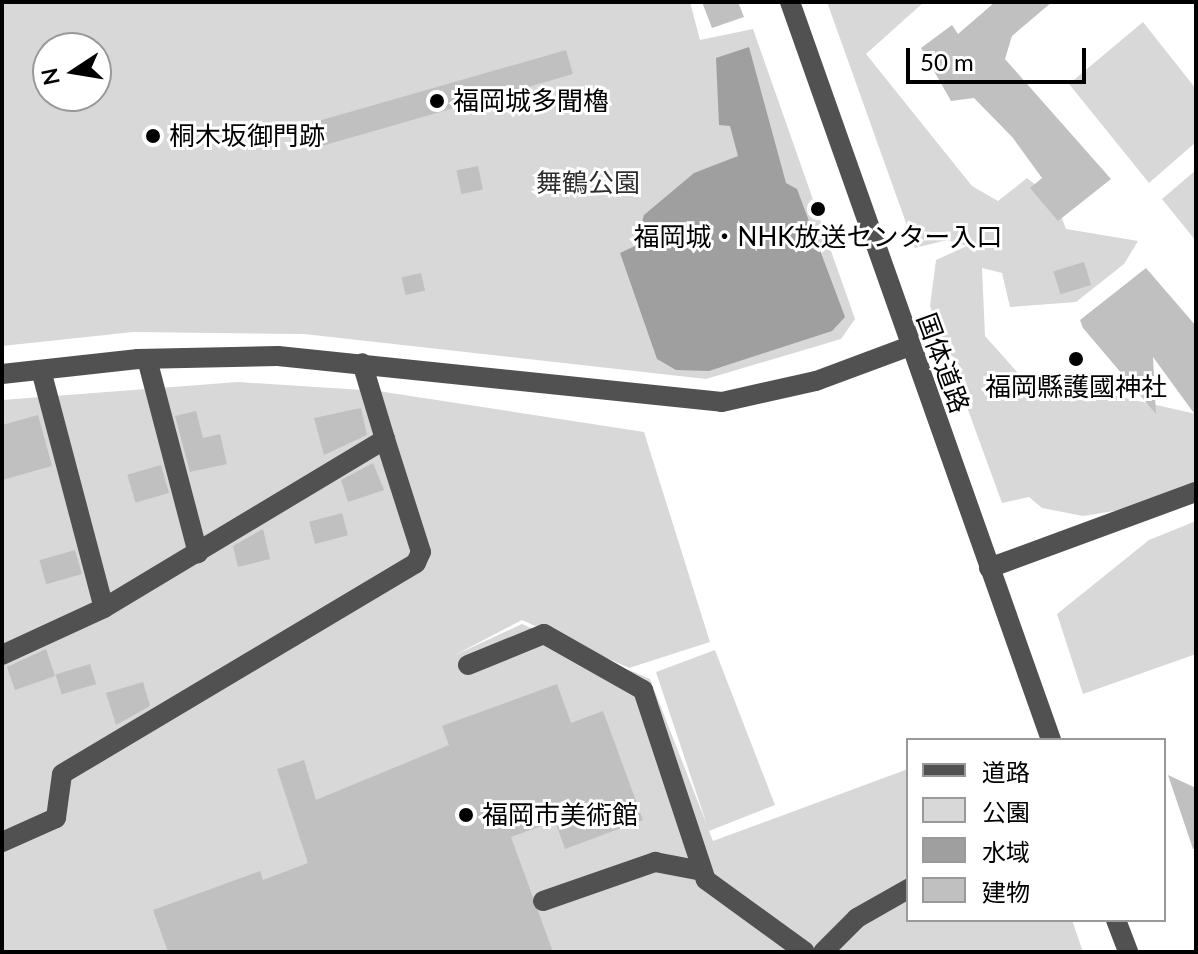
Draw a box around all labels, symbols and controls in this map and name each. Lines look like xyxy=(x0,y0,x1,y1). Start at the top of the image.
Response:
north arrow xyxy=(32,32,112,112)
scale bar xyxy=(910,32,1090,82)
text: 50 m xyxy=(920,47,974,76)
text: N xyxy=(35,66,65,88)
place label: 福岡城多聞櫓 xyxy=(453,85,609,117)
marker: 福岡城多聞櫓 xyxy=(428,92,446,110)
place label: 桐木坂御門跡 xyxy=(169,120,325,152)
marker: 桐木坂御門跡 xyxy=(144,127,162,145)
park label: 舞鶴公園 xyxy=(536,167,640,199)
marker: 福岡城・NHK放送センター入口 xyxy=(809,200,827,218)
place label: 福岡城・NHK放送センター入口 xyxy=(634,221,1002,253)
street label: 国体道路 xyxy=(911,309,975,417)
marker: 福岡縣護國神社 xyxy=(1067,350,1085,368)
place label: 福岡縣護國神社 xyxy=(985,371,1167,403)
legend xyxy=(906,738,1166,922)
text: 道路 xyxy=(982,757,1030,786)
text: 公園 xyxy=(982,797,1030,826)
place label: 福岡市美術館 xyxy=(482,799,638,831)
marker: 福岡市美術館 xyxy=(457,806,475,824)
text: 水域 xyxy=(982,837,1030,866)
text: 建物 xyxy=(982,877,1030,906)

